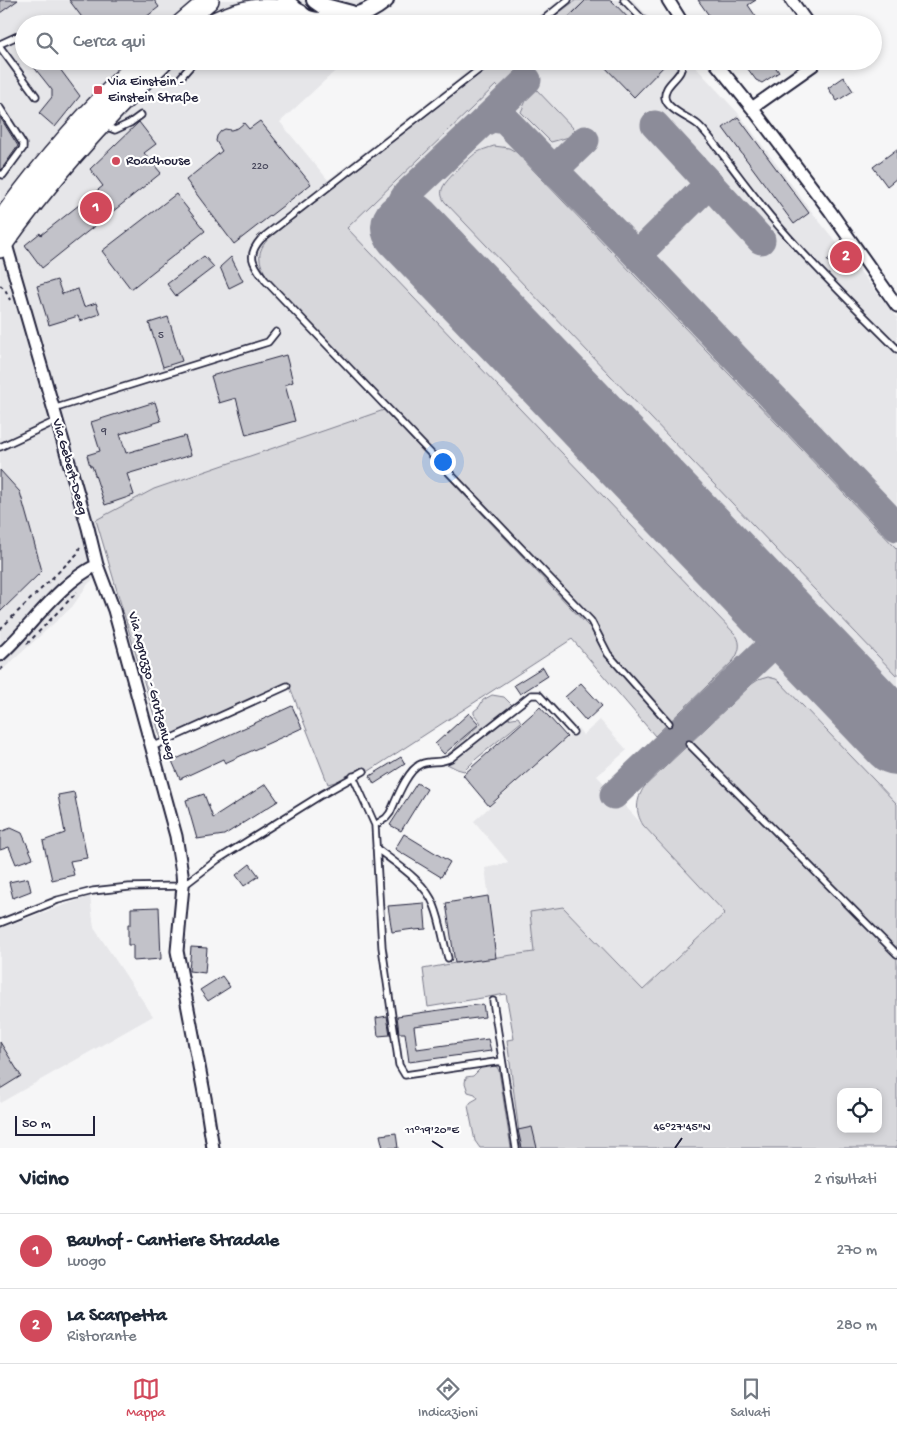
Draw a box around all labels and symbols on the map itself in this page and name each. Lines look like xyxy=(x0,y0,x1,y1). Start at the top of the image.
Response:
place label: Via Einstein - Einstein Straße xyxy=(107,74,199,107)
marker: Via Einstein - Einstein Straße xyxy=(92,84,104,96)
place label: Roadhouse xyxy=(126,153,191,170)
marker: Roadhouse xyxy=(110,155,122,167)
house number: 220 xyxy=(251,161,269,173)
pin: 1 xyxy=(80,189,112,227)
pin: 2 xyxy=(830,238,862,276)
house number: 5 xyxy=(158,330,164,342)
street label: Via Gebert-Deeg xyxy=(47,416,91,517)
house number: 9 xyxy=(100,426,107,438)
your location xyxy=(430,449,456,475)
street label: Via Agruzzo - Grutzenweg xyxy=(123,609,179,762)
scale bar xyxy=(15,1113,95,1136)
text: 46°27'45"N xyxy=(653,1121,711,1135)
text: 11°19'20"E xyxy=(404,1124,460,1138)

